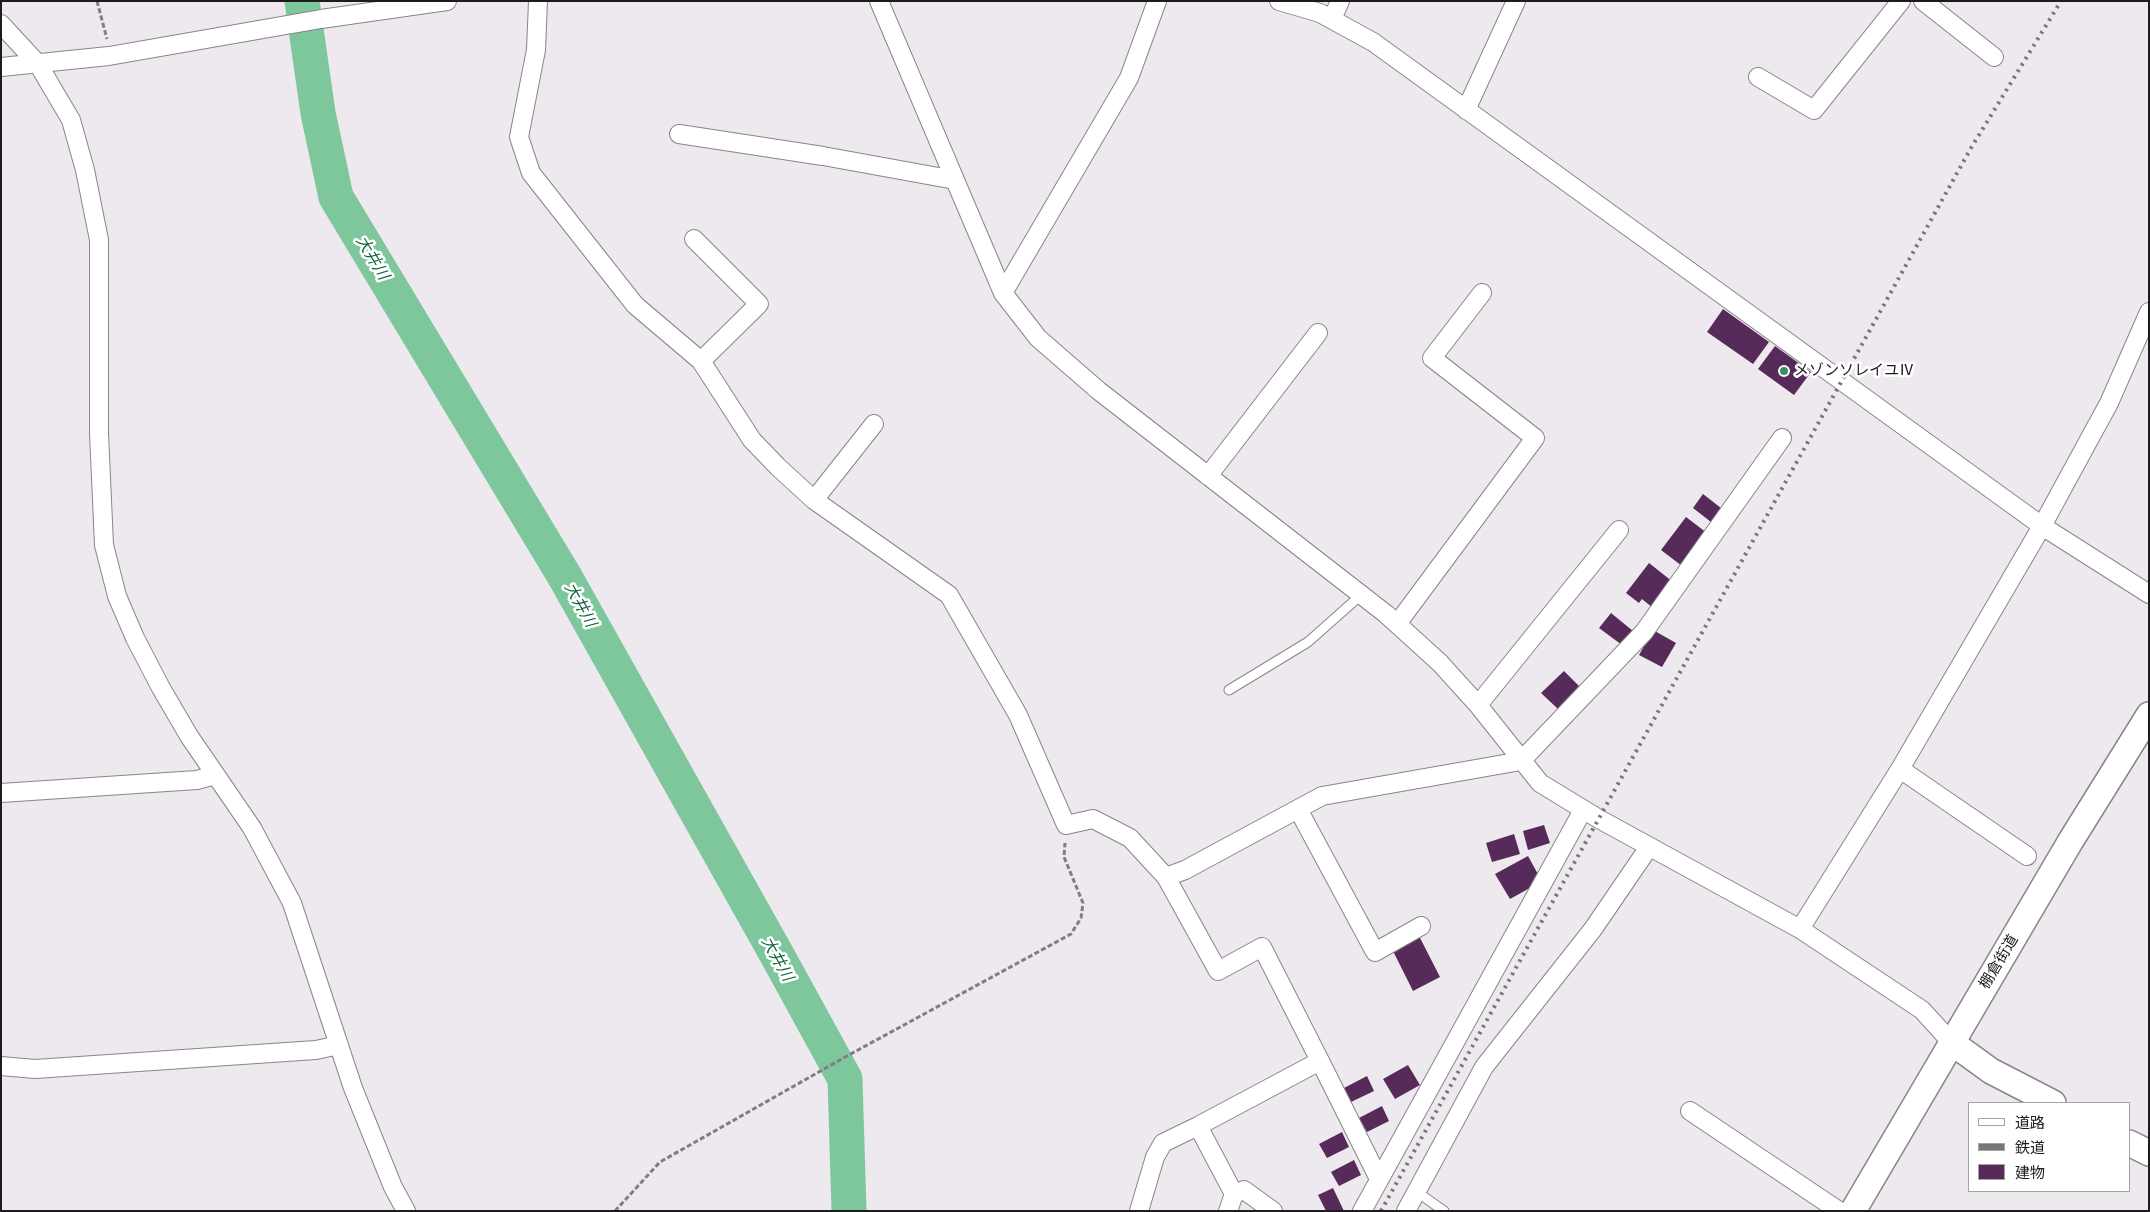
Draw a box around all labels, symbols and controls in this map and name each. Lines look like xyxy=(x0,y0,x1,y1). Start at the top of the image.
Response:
water label: 大井川 xyxy=(351,232,393,284)
place label: メゾンソレイユⅣ xyxy=(1794,362,1914,380)
marker: メゾンソレイユⅣ xyxy=(1778,365,1790,377)
water label: 大井川 xyxy=(560,579,600,631)
street label: 棚倉街道 xyxy=(1976,932,2022,992)
water label: 大井川 xyxy=(757,933,797,985)
legend xyxy=(1968,1102,2130,1192)
text: 道路 xyxy=(2015,1113,2045,1132)
text: 鉄道 xyxy=(2015,1138,2045,1157)
text: 建物 xyxy=(2015,1163,2045,1182)

